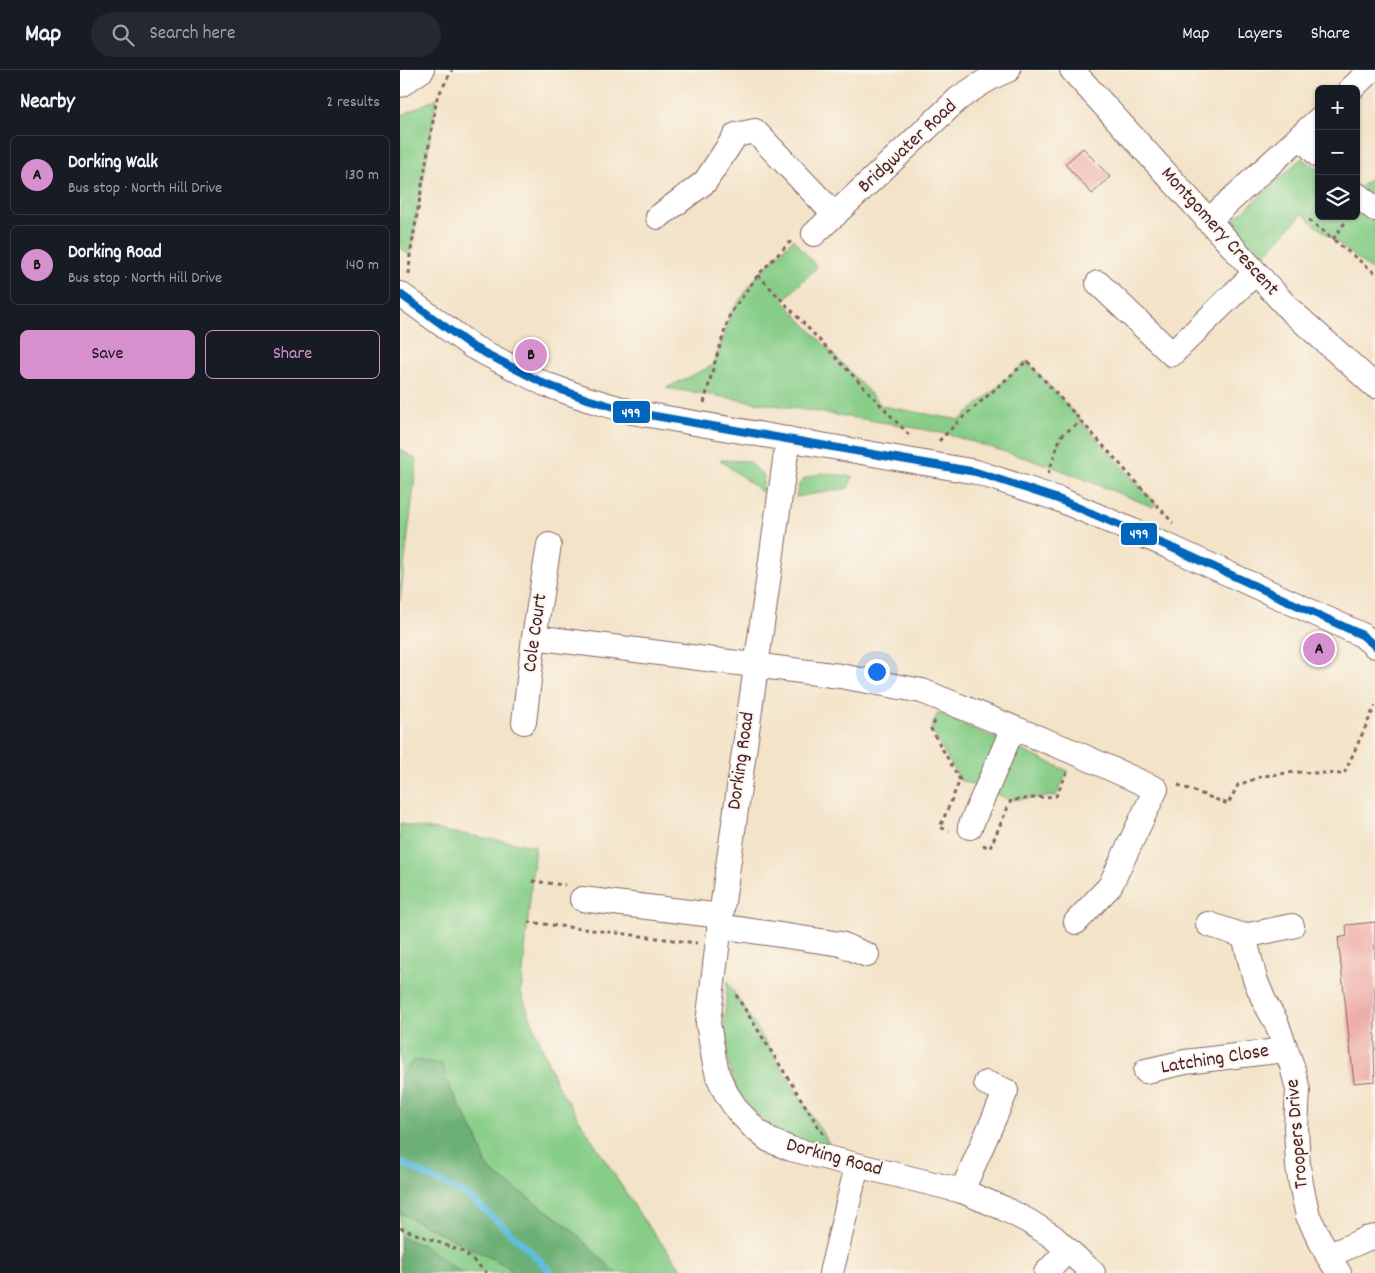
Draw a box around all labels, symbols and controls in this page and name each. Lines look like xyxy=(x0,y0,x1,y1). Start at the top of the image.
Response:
search box xyxy=(91,12,441,57)
text: Map xyxy=(25,18,61,52)
icon: search xyxy=(109,21,137,49)
text: Search here xyxy=(149,21,235,48)
text: Map xyxy=(1182,22,1209,47)
text: Layers xyxy=(1237,22,1283,47)
text: Share xyxy=(1311,22,1350,47)
map controls xyxy=(1315,85,1360,220)
button: + xyxy=(1315,85,1360,130)
text: Nearby xyxy=(20,88,75,118)
text: 2 results xyxy=(326,91,380,114)
street label: Bridgwater Road xyxy=(852,94,964,200)
button: − xyxy=(1315,130,1360,175)
text: Dorking Walk xyxy=(68,150,158,177)
street label: Montgomery Crescent xyxy=(1153,161,1285,303)
text: A xyxy=(33,164,41,187)
text: 130 m xyxy=(345,164,379,187)
button: layers xyxy=(1315,175,1360,220)
text: Bus stop · North Hill Drive xyxy=(68,177,222,200)
text: Dorking Road xyxy=(68,240,162,267)
text: B xyxy=(33,254,41,277)
text: 140 m xyxy=(345,254,379,277)
text: Bus stop · North Hill Drive xyxy=(68,267,222,290)
button: Save xyxy=(20,330,195,379)
button: Share xyxy=(205,330,380,379)
pin: B xyxy=(515,336,547,374)
line badge: 499 xyxy=(612,400,651,424)
text: 499 xyxy=(622,404,640,424)
line badge: 499 xyxy=(1120,522,1158,546)
text: 499 xyxy=(1130,525,1148,545)
street label: Cole Court xyxy=(517,592,555,674)
pin: A xyxy=(1303,630,1335,668)
your location xyxy=(864,659,890,685)
street label: Dorking Road xyxy=(721,710,763,812)
street label: Latching Close xyxy=(1159,1038,1271,1082)
street label: Troopers Drive xyxy=(1279,1078,1317,1190)
street label: Dorking Road xyxy=(783,1132,885,1184)

